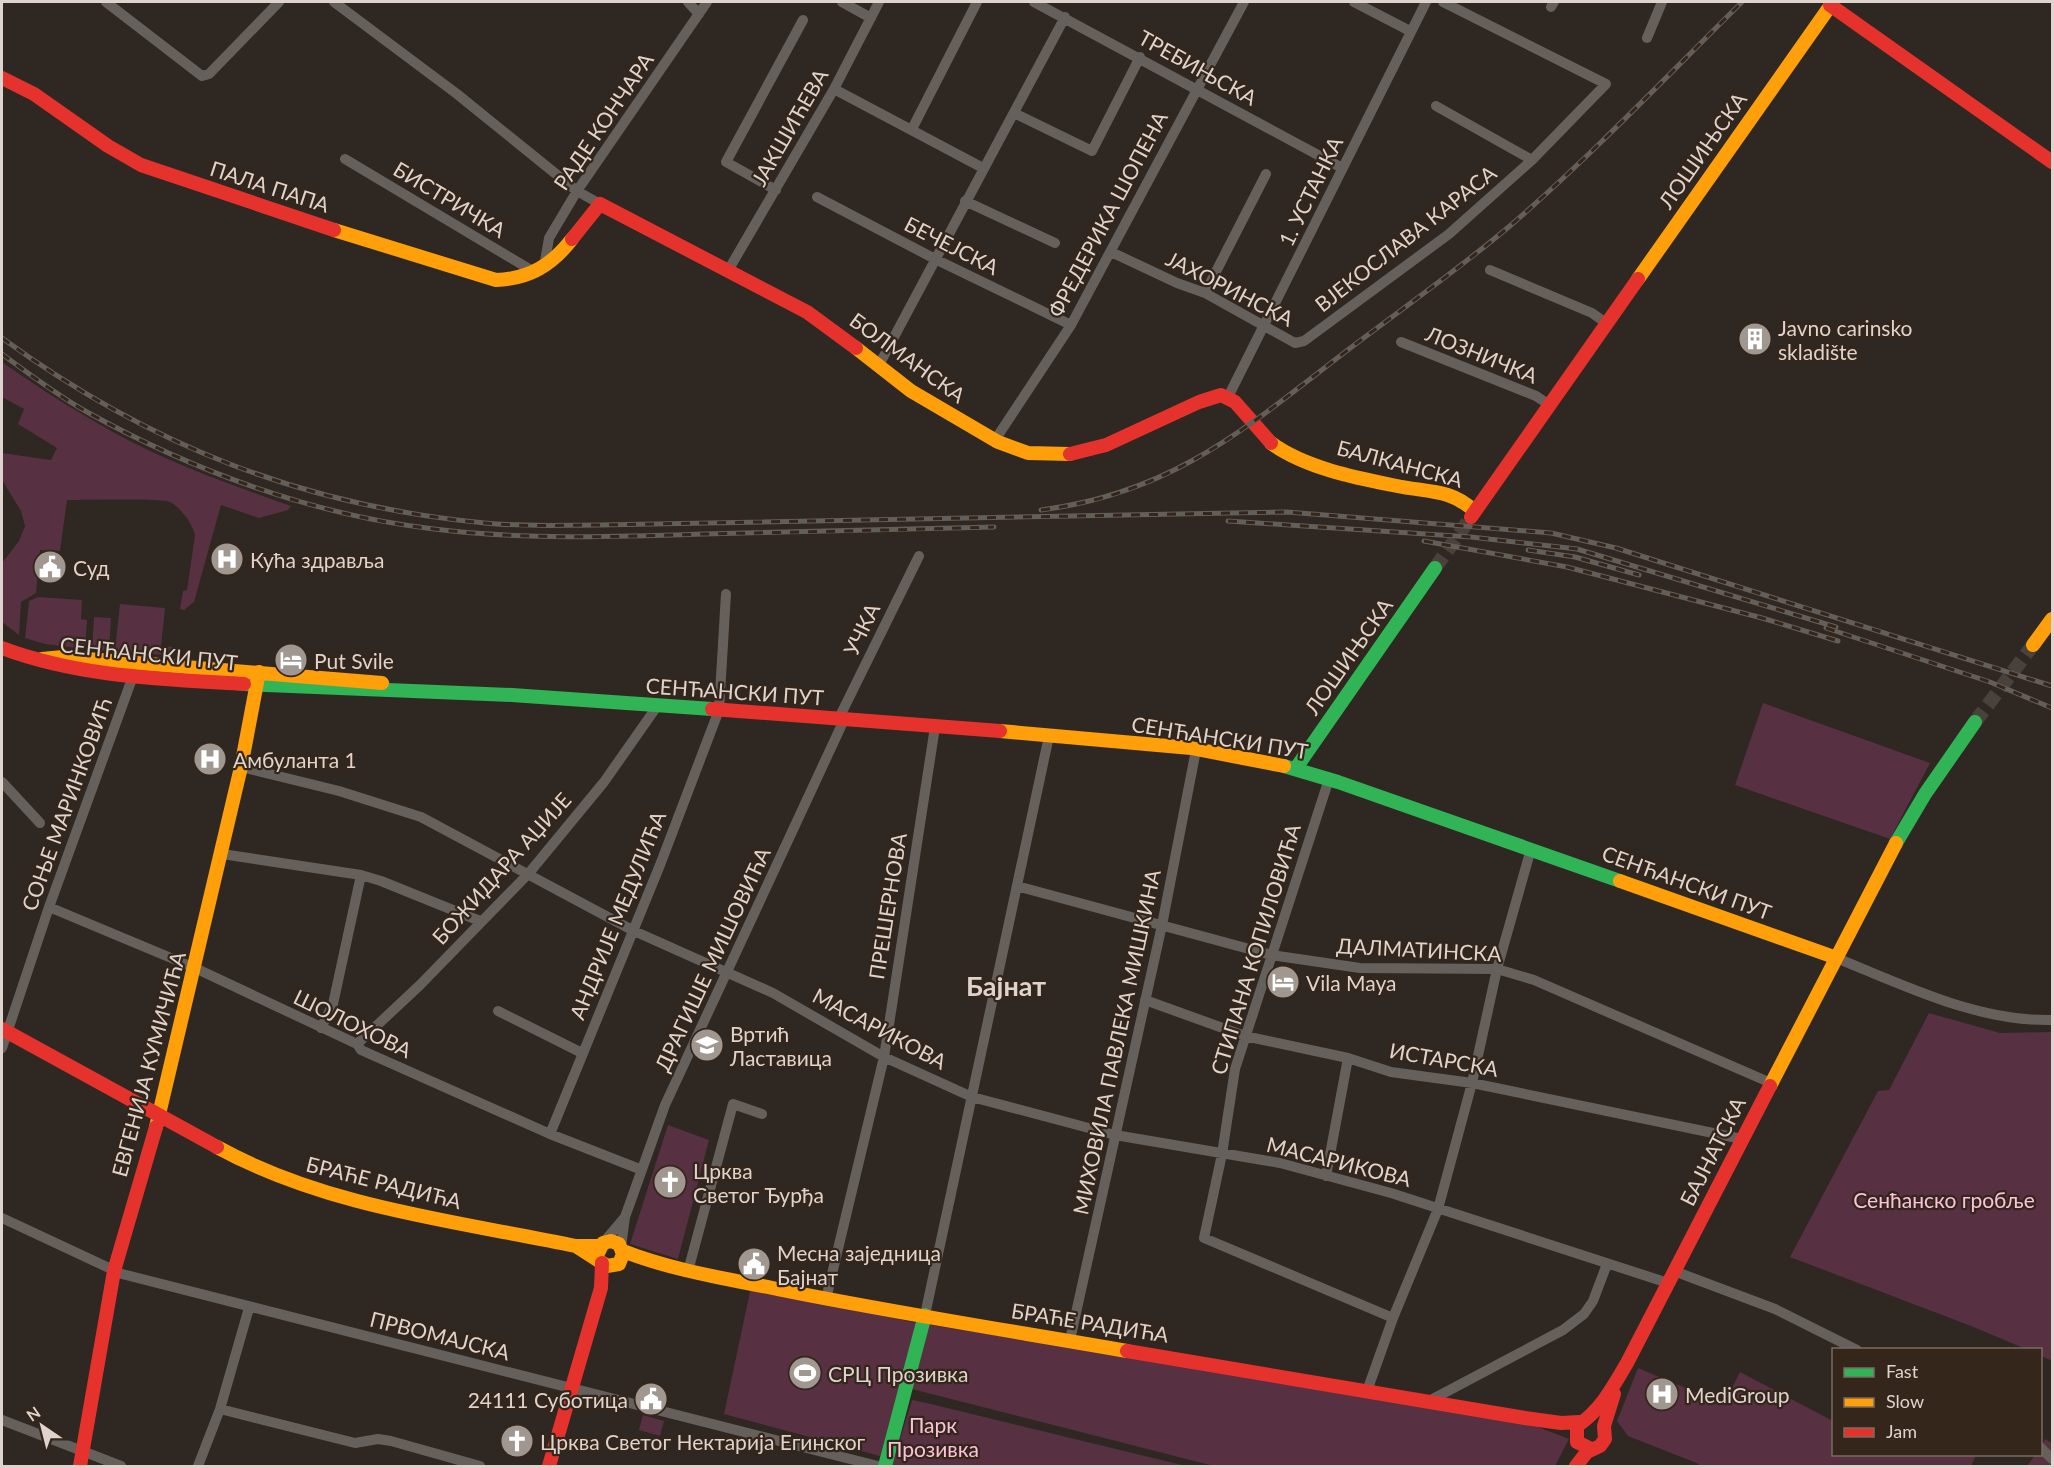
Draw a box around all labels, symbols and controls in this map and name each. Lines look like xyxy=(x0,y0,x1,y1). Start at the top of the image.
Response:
street label: ТРЕБИЊСКА xyxy=(1134,24,1262,110)
street label: РАДЕ КОНЧАРА xyxy=(548,47,659,194)
street label: ЈАКШИЋЕВА xyxy=(745,63,833,190)
street label: ЛОШИЊСКА xyxy=(1652,86,1752,214)
street label: ФРЕДЕРИКА ШОПЕНА xyxy=(1042,106,1172,321)
street label: 1. УСТАНКА xyxy=(1273,132,1348,250)
street label: ПАЛА ПАПА xyxy=(207,155,334,217)
street label: БИСТРИЧКА xyxy=(389,156,511,243)
street label: ВЈЕКОСЛАВА КАРАСА xyxy=(1309,159,1501,316)
street label: БЕЧЕЈСКА xyxy=(901,211,1004,280)
street label: ЈАХОРИНСКА xyxy=(1162,245,1299,331)
street label: БОЛМАНСКА xyxy=(845,307,971,408)
place label: Javno carinsko skladište xyxy=(1778,315,1913,364)
street label: ЛОЗНИЧКА xyxy=(1422,320,1542,388)
building icon: Javno carinsko skladište xyxy=(1737,321,1773,357)
street label: БАЛКАНСКА xyxy=(1334,434,1466,492)
hospital icon: Кућа здравља xyxy=(209,541,245,577)
place label: Кућа здравља xyxy=(250,547,384,572)
public building icon: Суд xyxy=(32,549,68,585)
place label: Суд xyxy=(73,555,110,580)
street label: ЛОШИЊСКА xyxy=(1298,592,1398,720)
street label: УЧКА xyxy=(838,598,885,659)
street label: СЕНЋАНСКИ ПУТ xyxy=(59,631,240,675)
hotel icon: Put Svile xyxy=(273,642,309,678)
place label: Put Svile xyxy=(314,648,394,673)
street label: СЕНЋАНСКИ ПУТ xyxy=(645,672,826,710)
street label: СОЊЕ МАРИНКОВИЋ xyxy=(16,694,116,914)
street label: СЕНЋАНСКИ ПУТ xyxy=(1130,711,1311,763)
hospital icon: Амбуланта 1 xyxy=(192,741,228,777)
place label: Амбуланта 1 xyxy=(233,747,357,772)
street label: БОЖИДАРА АЏИЈЕ xyxy=(426,787,576,949)
street label: АНДРИЈЕ МЕДУЛИЋА xyxy=(564,806,671,1023)
street label: СТИПАНА КОПИЛОВИЋА xyxy=(1205,820,1305,1077)
street label: ПРЕШЕРНОВА xyxy=(863,830,911,981)
street label: СЕНЋАНСКИ ПУТ xyxy=(1599,840,1776,924)
street label: ДРАГИШЕ МИШОВИЋА xyxy=(649,842,775,1075)
street label: МИХОВИЛА ПАВЛЕКА МИШКИНА xyxy=(1067,866,1165,1217)
street label: ДАЛМАТИНСКА xyxy=(1336,932,1503,966)
street label: ЕВГЕНИЈА КУМИЧИЋА xyxy=(106,948,190,1179)
hotel icon: Vila Maya xyxy=(1265,964,1301,1000)
district label: Бајнат xyxy=(966,969,1046,1002)
place label: Vila Maya xyxy=(1306,970,1396,995)
street label: МАСАРИКОВА xyxy=(809,982,952,1074)
street label: ШОЛОХОВА xyxy=(290,984,417,1063)
place label: Вртић Ластавица xyxy=(729,1021,832,1070)
school or university icon: Вртић Ластавица xyxy=(689,1027,725,1063)
street label: ИСТАРСКА xyxy=(1388,1037,1501,1081)
street label: БАЈНАТСКА xyxy=(1674,1092,1750,1210)
street label: МАСАРИКОВА xyxy=(1264,1131,1415,1191)
street label: БРАЋЕ РАДИЋА xyxy=(304,1151,465,1214)
place label: Црква Светог Ђурђа xyxy=(693,1158,824,1207)
church icon: Црква Светог Ђурђа xyxy=(652,1164,688,1200)
park label: Сенћанско гробље xyxy=(1853,1187,2035,1212)
place label: Месна заједница Бајнат xyxy=(777,1240,941,1289)
public building icon: Месна заједница Бајнат xyxy=(736,1246,772,1282)
street label: БРАЋЕ РАДИЋА xyxy=(1010,1297,1171,1347)
street label: ПРВОМАЈСКА xyxy=(367,1306,513,1365)
legend xyxy=(1832,1348,2042,1456)
sports icon: СРЦ Прозивка xyxy=(787,1355,823,1391)
text: Fast xyxy=(1886,1360,1919,1382)
place label: СРЦ Прозивка xyxy=(828,1361,968,1386)
hospital icon: MediGroup xyxy=(1644,1376,1680,1412)
public building icon: 24111 Суботица xyxy=(633,1381,669,1417)
place label: MediGroup xyxy=(1685,1382,1790,1407)
place label: 24111 Суботица xyxy=(468,1387,628,1412)
text: Slow xyxy=(1886,1390,1924,1412)
north arrow xyxy=(12,1396,72,1456)
text: N xyxy=(23,1402,44,1425)
park label: Парк Прозивка xyxy=(887,1412,979,1461)
text: Jam xyxy=(1886,1420,1917,1442)
church icon: Црква Светог Нектарија Егинског xyxy=(499,1423,535,1459)
place label: Црква Светог Нектарија Егинског xyxy=(540,1429,866,1454)

